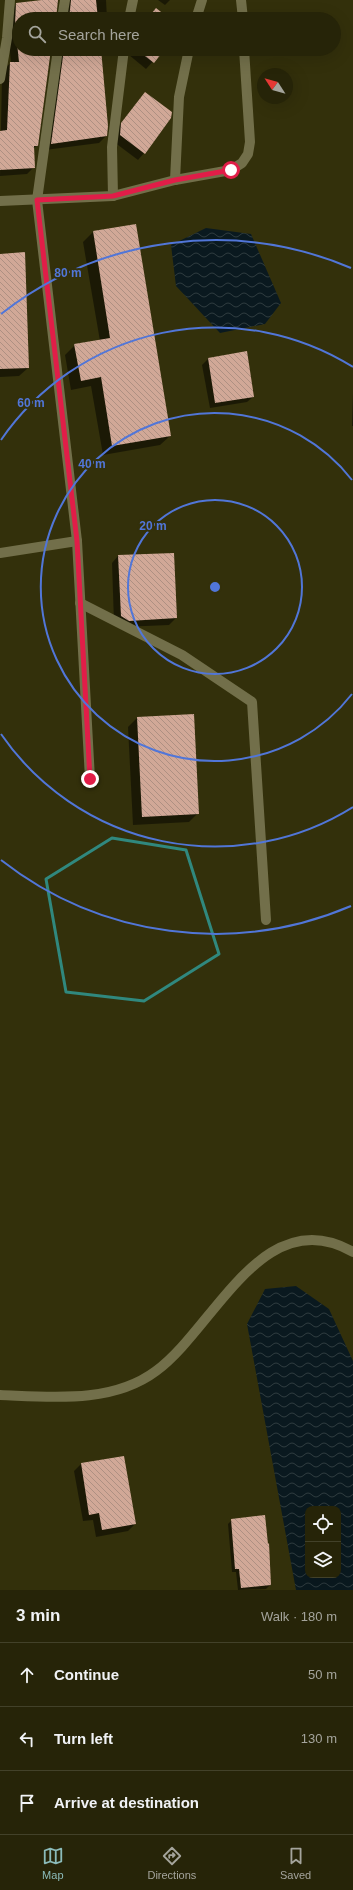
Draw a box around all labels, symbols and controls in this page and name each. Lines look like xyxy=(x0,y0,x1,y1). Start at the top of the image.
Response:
search box xyxy=(12,12,341,56)
icon: search xyxy=(26,23,48,45)
text: Search here xyxy=(58,26,140,43)
north arrow xyxy=(257,68,293,104)
route start xyxy=(222,161,240,179)
text: 80 m xyxy=(54,266,82,280)
text: 60 m xyxy=(17,396,45,410)
text: 40 m xyxy=(78,457,106,471)
text: 20 m xyxy=(139,519,167,533)
centre of rings xyxy=(208,580,222,594)
route end xyxy=(81,770,99,788)
map controls xyxy=(305,1506,341,1578)
button: locate xyxy=(305,1506,341,1542)
button: layers xyxy=(305,1542,341,1578)
text: 3 min xyxy=(16,1606,60,1625)
text: Walk · 180 m xyxy=(261,1609,337,1624)
icon: ahead xyxy=(16,1664,38,1686)
text: Continue xyxy=(54,1666,119,1683)
text: 50 m xyxy=(308,1667,337,1682)
icon: left xyxy=(16,1728,38,1750)
text: Turn left xyxy=(54,1730,113,1747)
text: 130 m xyxy=(301,1731,337,1746)
icon: arrive xyxy=(16,1792,38,1814)
text: Arrive at destination xyxy=(54,1794,199,1811)
tab: Map xyxy=(42,1845,64,1881)
tab: Directions xyxy=(147,1845,196,1881)
tab: Saved xyxy=(280,1845,311,1881)

